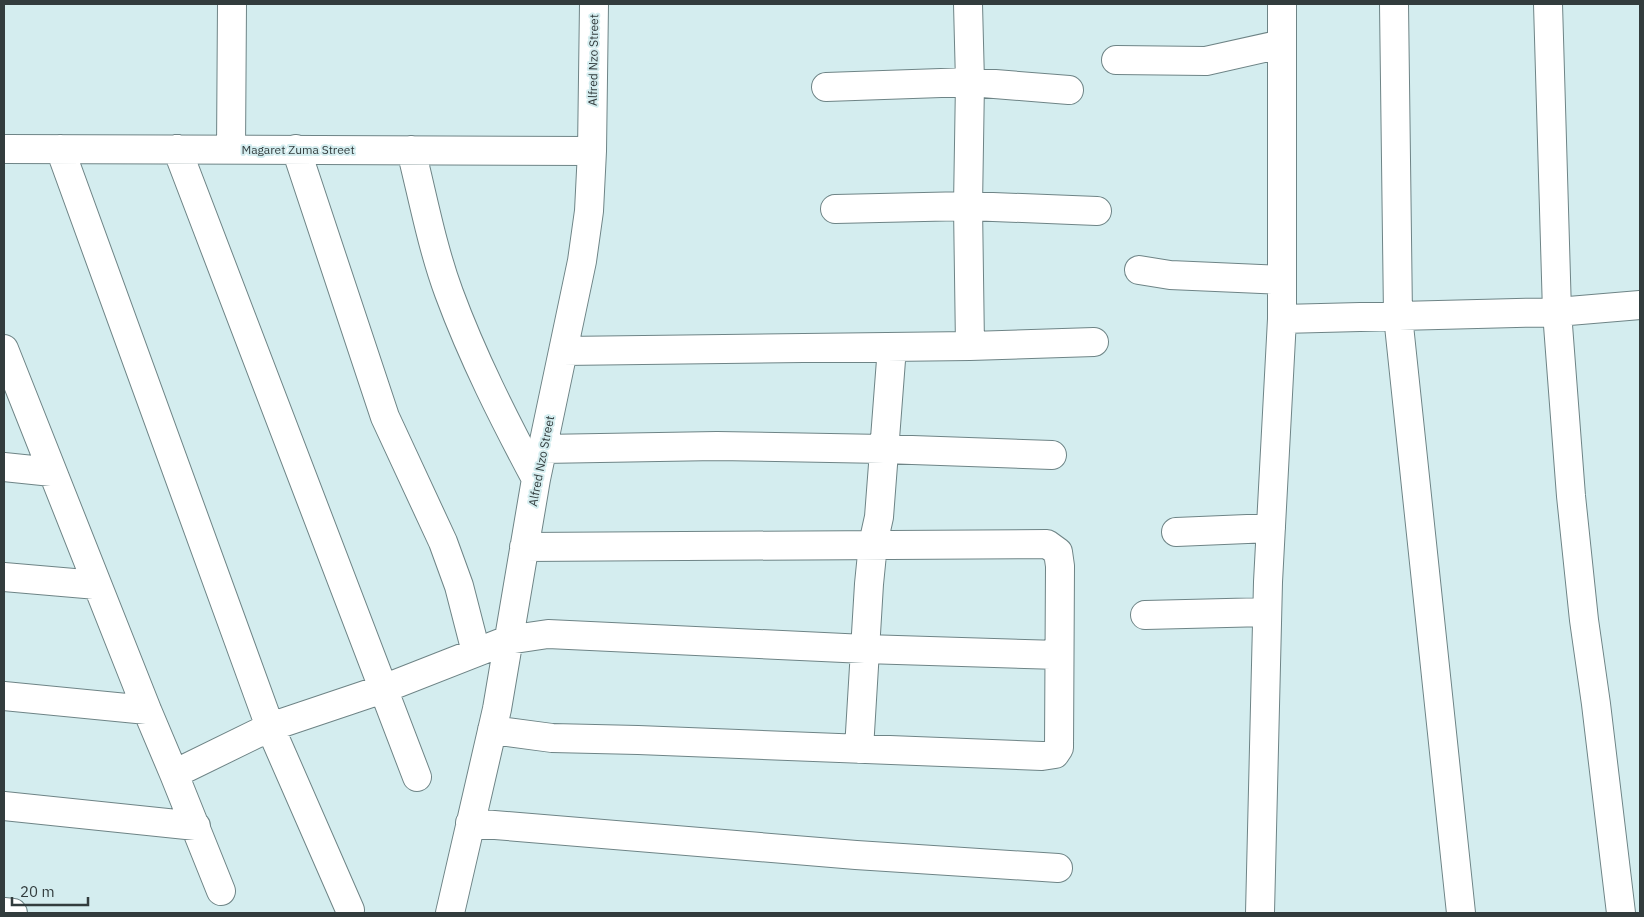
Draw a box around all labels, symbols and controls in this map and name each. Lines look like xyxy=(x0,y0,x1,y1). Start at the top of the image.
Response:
street label: Alfred Nzo Street xyxy=(585,14,601,106)
street label: Magaret Zuma Street xyxy=(241,142,355,157)
street label: Alfred Nzo Street xyxy=(525,414,557,508)
scale bar xyxy=(12,874,89,906)
text: 20 m xyxy=(20,882,55,901)

